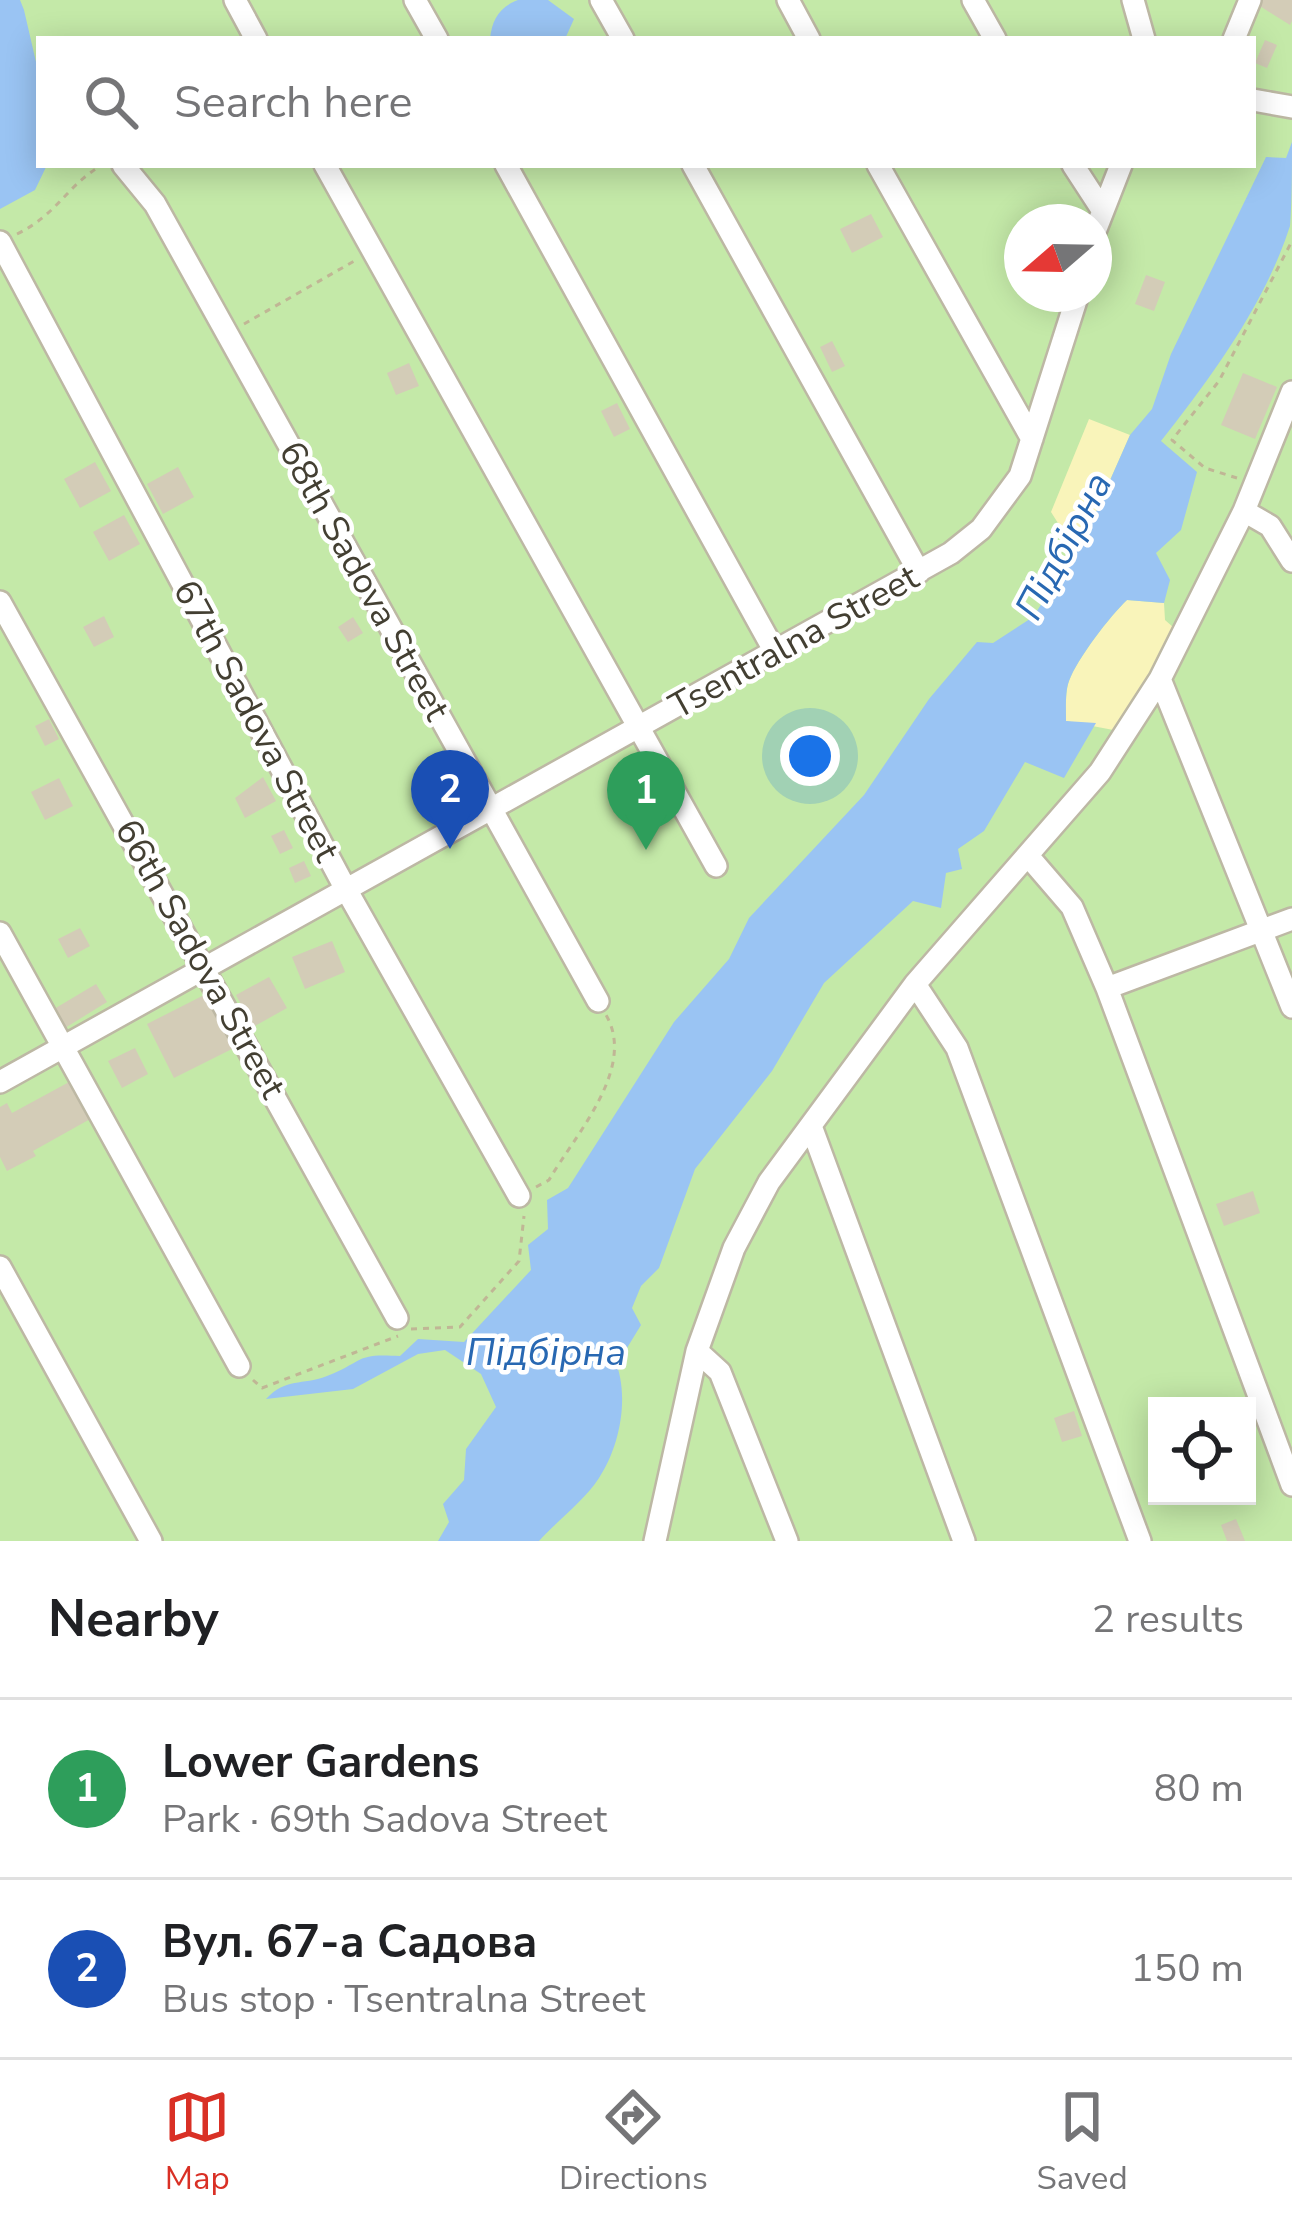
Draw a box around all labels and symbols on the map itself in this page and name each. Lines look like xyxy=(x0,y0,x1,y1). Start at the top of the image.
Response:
north arrow xyxy=(1004,204,1112,312)
street label: 68th Sadova Street xyxy=(267,433,461,730)
water label: Підбірна xyxy=(1003,463,1125,629)
street label: Tsentralna Street xyxy=(661,553,928,731)
street label: 67th Sadova Street xyxy=(161,572,351,871)
your location xyxy=(780,726,840,786)
pin: 2 xyxy=(411,750,489,849)
pin: 1 xyxy=(607,751,685,850)
street label: 66th Sadova Street xyxy=(103,811,297,1108)
water label: Підбірна xyxy=(466,1326,626,1379)

